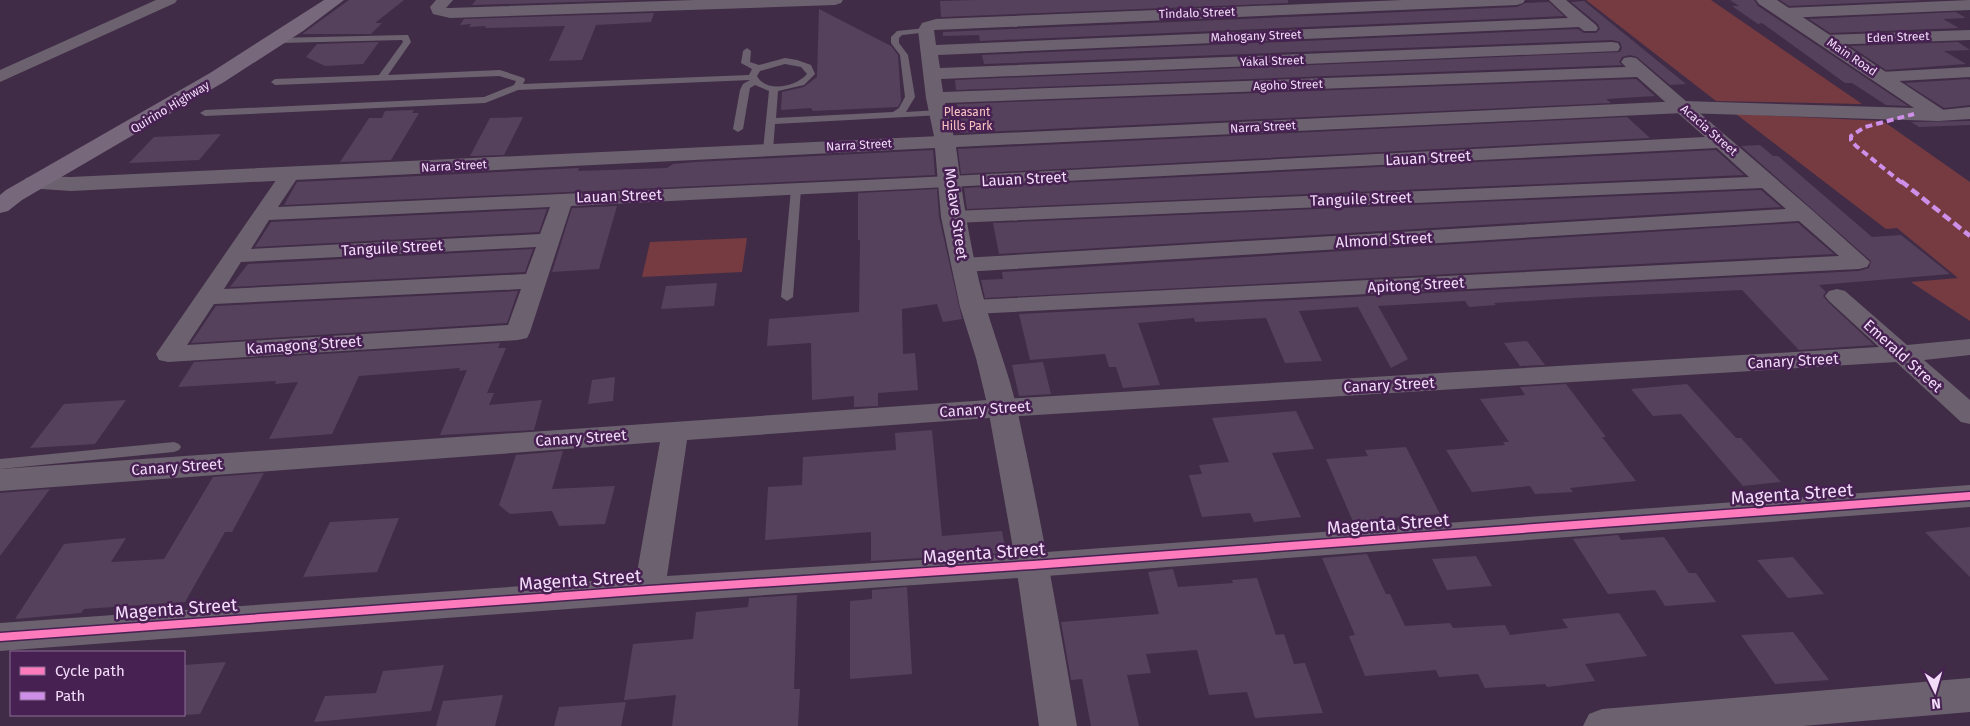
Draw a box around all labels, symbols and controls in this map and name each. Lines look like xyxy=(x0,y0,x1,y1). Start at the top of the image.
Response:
street label: Tindalo Street xyxy=(1159,5,1236,21)
street label: Mahogany Street xyxy=(1210,27,1302,45)
street label: Eden Street xyxy=(1866,29,1930,45)
street label: Main Road xyxy=(1824,35,1880,79)
street label: Yakal Street xyxy=(1240,53,1305,69)
street label: Agoho Street xyxy=(1253,77,1324,93)
street label: Quirino Highway xyxy=(128,78,212,136)
street label: Acacia Street xyxy=(1678,102,1741,159)
park label: Pleasant Hills Park xyxy=(942,105,993,133)
street label: Narra Street xyxy=(1230,118,1297,136)
street label: Narra Street xyxy=(826,136,893,154)
street label: Lauan Street xyxy=(1385,147,1472,169)
street label: Narra Street xyxy=(421,157,488,175)
street label: Molave Street xyxy=(941,167,971,262)
street label: Lauan Street xyxy=(981,168,1068,190)
street label: Lauan Street xyxy=(576,185,663,206)
street label: Tanguile Street xyxy=(1310,188,1413,210)
street label: Almond Street xyxy=(1335,228,1434,252)
street label: Tanguile Street xyxy=(341,236,444,260)
street label: Apitong Street xyxy=(1367,273,1465,297)
street label: Emerald Street xyxy=(1860,316,1947,397)
street label: Kamagong Street xyxy=(246,332,363,358)
street label: Canary Street xyxy=(1747,350,1840,372)
street label: Canary Street xyxy=(1343,374,1436,396)
street label: Canary Street xyxy=(939,397,1032,421)
street label: Canary Street xyxy=(535,426,628,450)
street label: Canary Street xyxy=(131,455,224,479)
street label: Magenta Street xyxy=(1730,479,1855,509)
street label: Magenta Street xyxy=(1326,509,1451,539)
street label: Magenta Street xyxy=(922,538,1047,568)
street label: Magenta Street xyxy=(518,565,643,595)
street label: Magenta Street xyxy=(114,594,239,624)
legend xyxy=(10,651,185,716)
text: Cycle path xyxy=(55,662,125,680)
north arrow xyxy=(1910,666,1960,716)
text: Path xyxy=(55,687,85,705)
text: N xyxy=(1931,695,1941,712)

